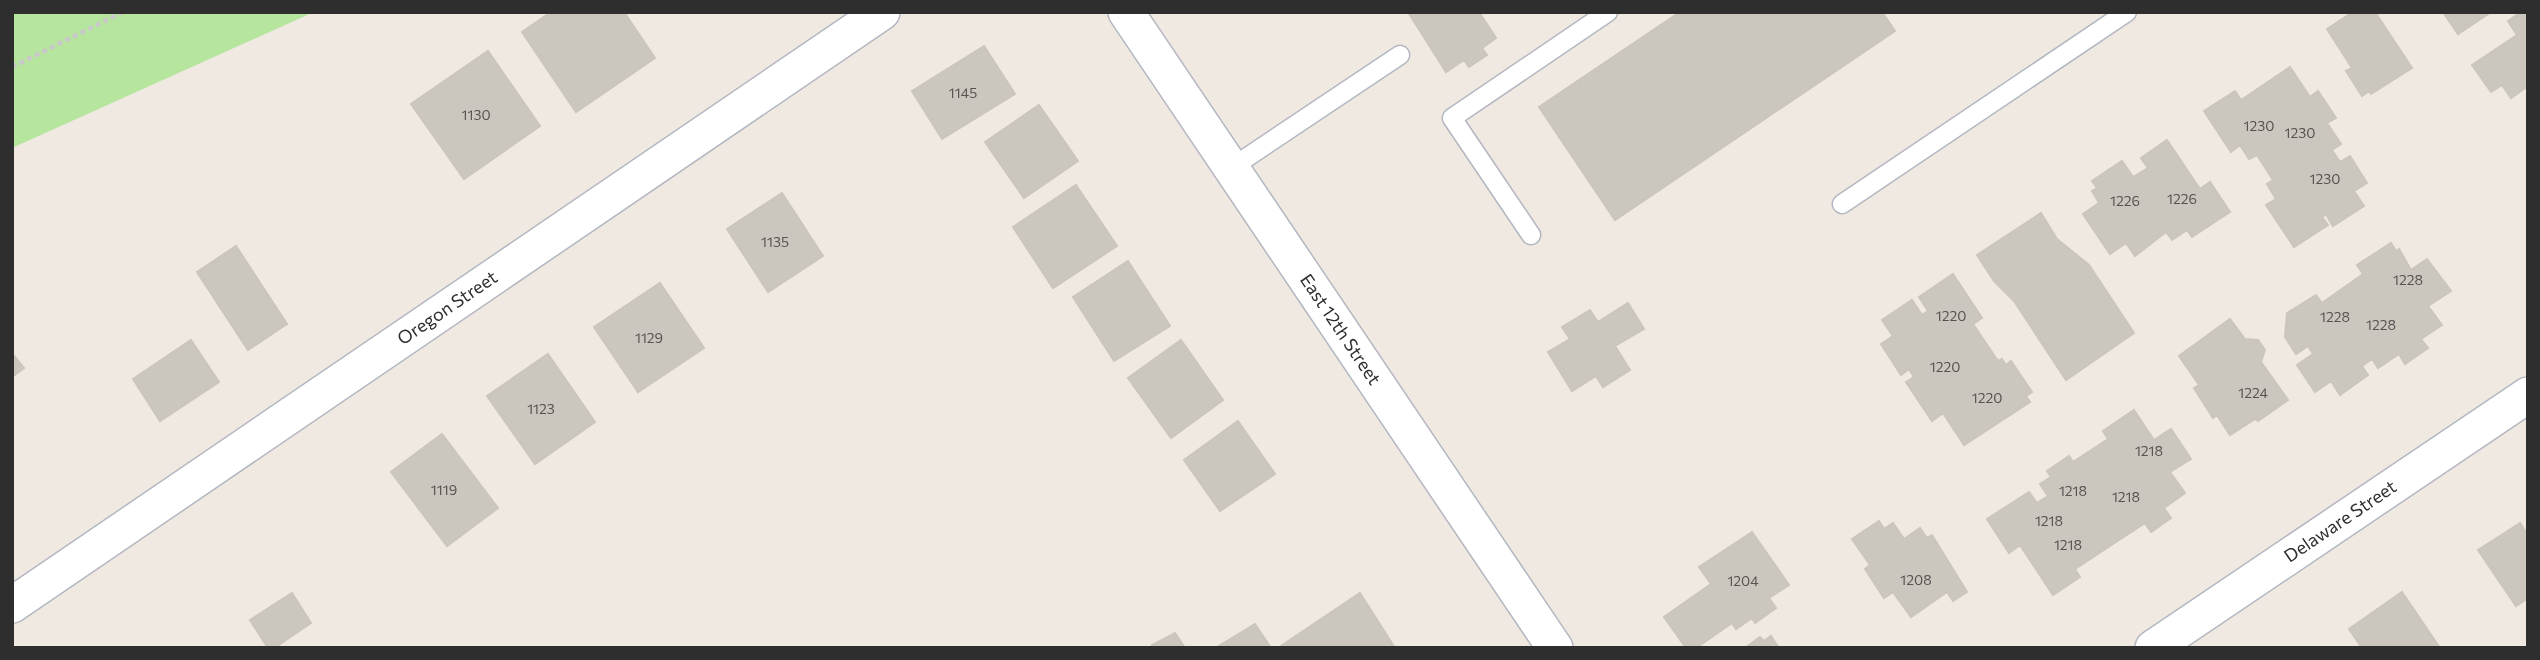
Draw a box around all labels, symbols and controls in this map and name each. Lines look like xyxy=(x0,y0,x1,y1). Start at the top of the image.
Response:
house number: 1145 xyxy=(949,84,977,101)
house number: 1130 xyxy=(461,106,491,123)
house number: 1230 xyxy=(2244,117,2274,134)
house number: 1230 xyxy=(2285,124,2315,141)
house number: 1230 xyxy=(2310,170,2340,187)
house number: 1226 xyxy=(2167,190,2197,207)
house number: 1226 xyxy=(2110,192,2140,209)
house number: 1135 xyxy=(761,233,789,250)
street label: Oregon Street xyxy=(393,266,501,349)
street label: East 12th Street xyxy=(1296,269,1386,389)
house number: 1228 xyxy=(2393,271,2423,288)
house number: 1220 xyxy=(1936,307,1966,324)
house number: 1228 xyxy=(2320,308,2350,325)
house number: 1228 xyxy=(2366,316,2396,333)
house number: 1129 xyxy=(635,329,663,346)
house number: 1220 xyxy=(1930,358,1960,375)
house number: 1224 xyxy=(2238,384,2268,401)
house number: 1220 xyxy=(1972,389,2002,406)
house number: 1123 xyxy=(527,400,555,417)
house number: 1218 xyxy=(2135,442,2163,459)
street label: Delaware Street xyxy=(2279,475,2400,567)
house number: 1119 xyxy=(431,481,457,498)
house number: 1218 xyxy=(2059,482,2087,499)
house number: 1218 xyxy=(2112,488,2140,505)
house number: 1218 xyxy=(2035,512,2063,529)
house number: 1218 xyxy=(2054,536,2082,553)
house number: 1208 xyxy=(1900,571,1932,588)
house number: 1204 xyxy=(1727,572,1759,589)

